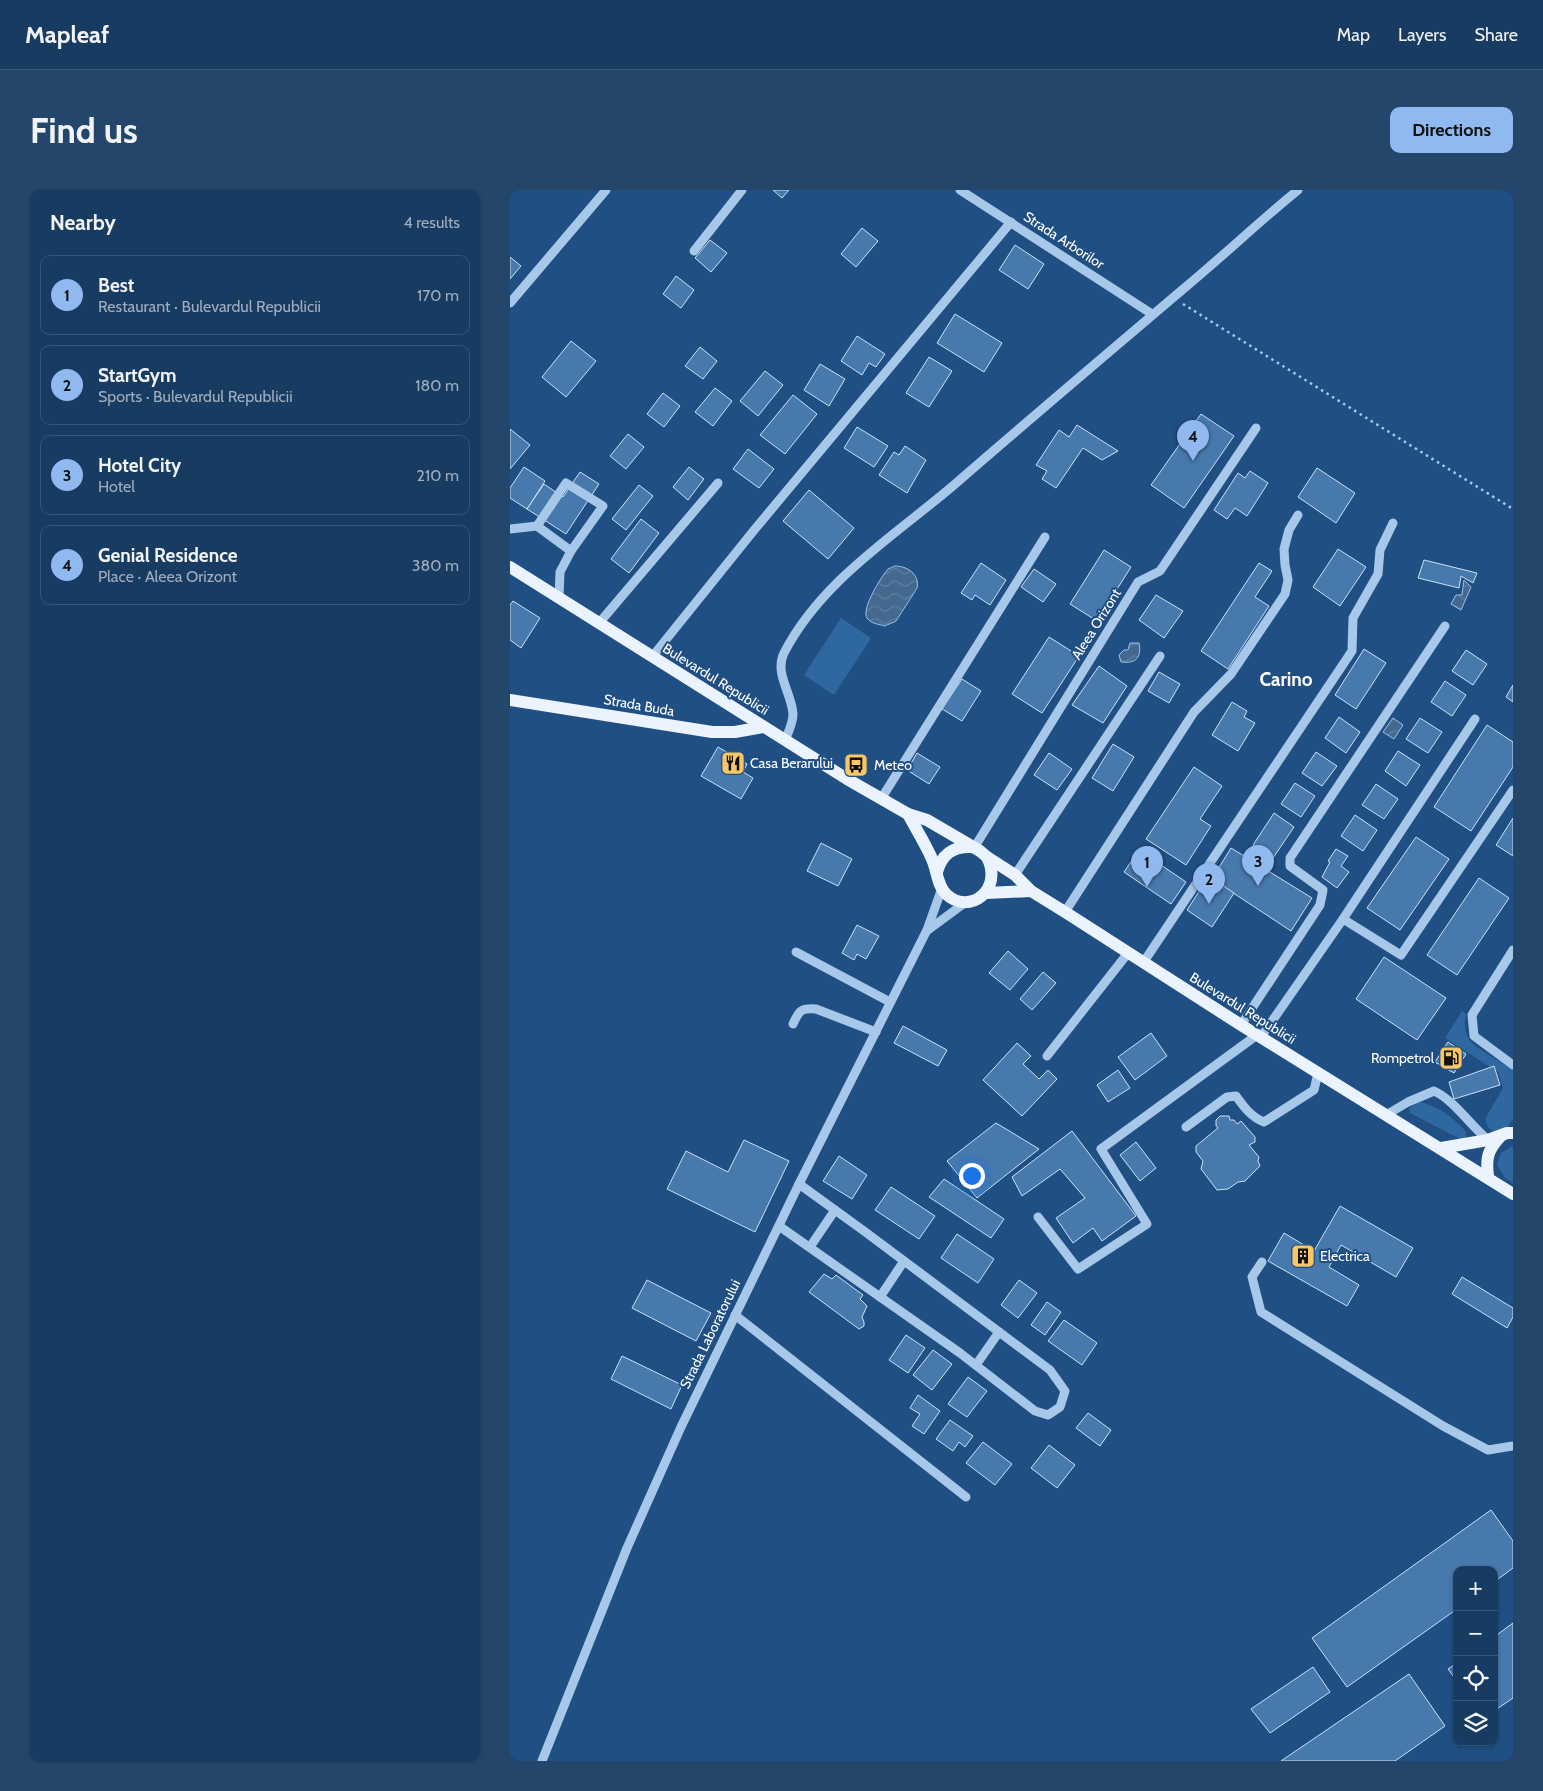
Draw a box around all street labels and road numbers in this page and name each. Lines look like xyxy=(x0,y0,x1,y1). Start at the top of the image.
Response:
street label: Strada Arborilor xyxy=(1020,207,1108,273)
street label: Aleea Orizont xyxy=(1067,585,1125,663)
street label: Bulevardul Republicii xyxy=(659,639,773,719)
street label: Strada Buda xyxy=(602,690,676,720)
street label: Bulevardul Republicii xyxy=(1186,968,1300,1048)
street label: Strada Laboratorului xyxy=(676,1276,744,1392)

